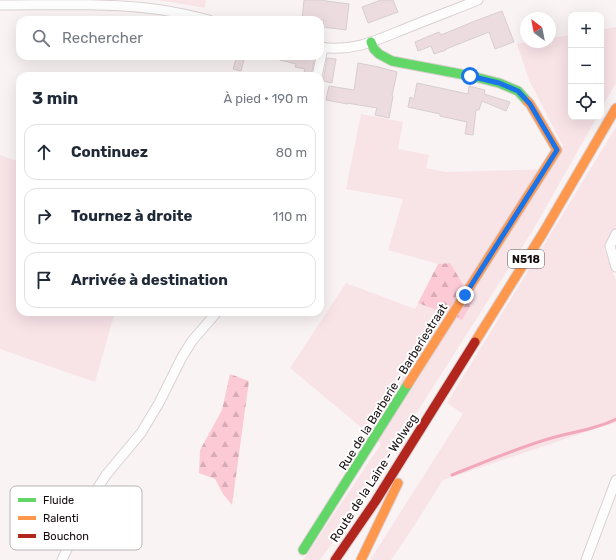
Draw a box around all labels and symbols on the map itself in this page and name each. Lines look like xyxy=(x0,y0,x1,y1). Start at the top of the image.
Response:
north arrow xyxy=(520,12,556,48)
route start xyxy=(461,67,479,85)
road number: N518 xyxy=(508,250,544,268)
route end xyxy=(456,286,474,304)
street label: Rue de la Barberie - Barberiestraat xyxy=(336,301,450,473)
street label: Route de la Laine - Wolweg xyxy=(327,411,421,545)
legend xyxy=(10,486,142,550)
text: Fluide xyxy=(43,494,74,507)
text: Ralenti xyxy=(43,512,79,525)
text: Bouchon xyxy=(43,530,89,543)

